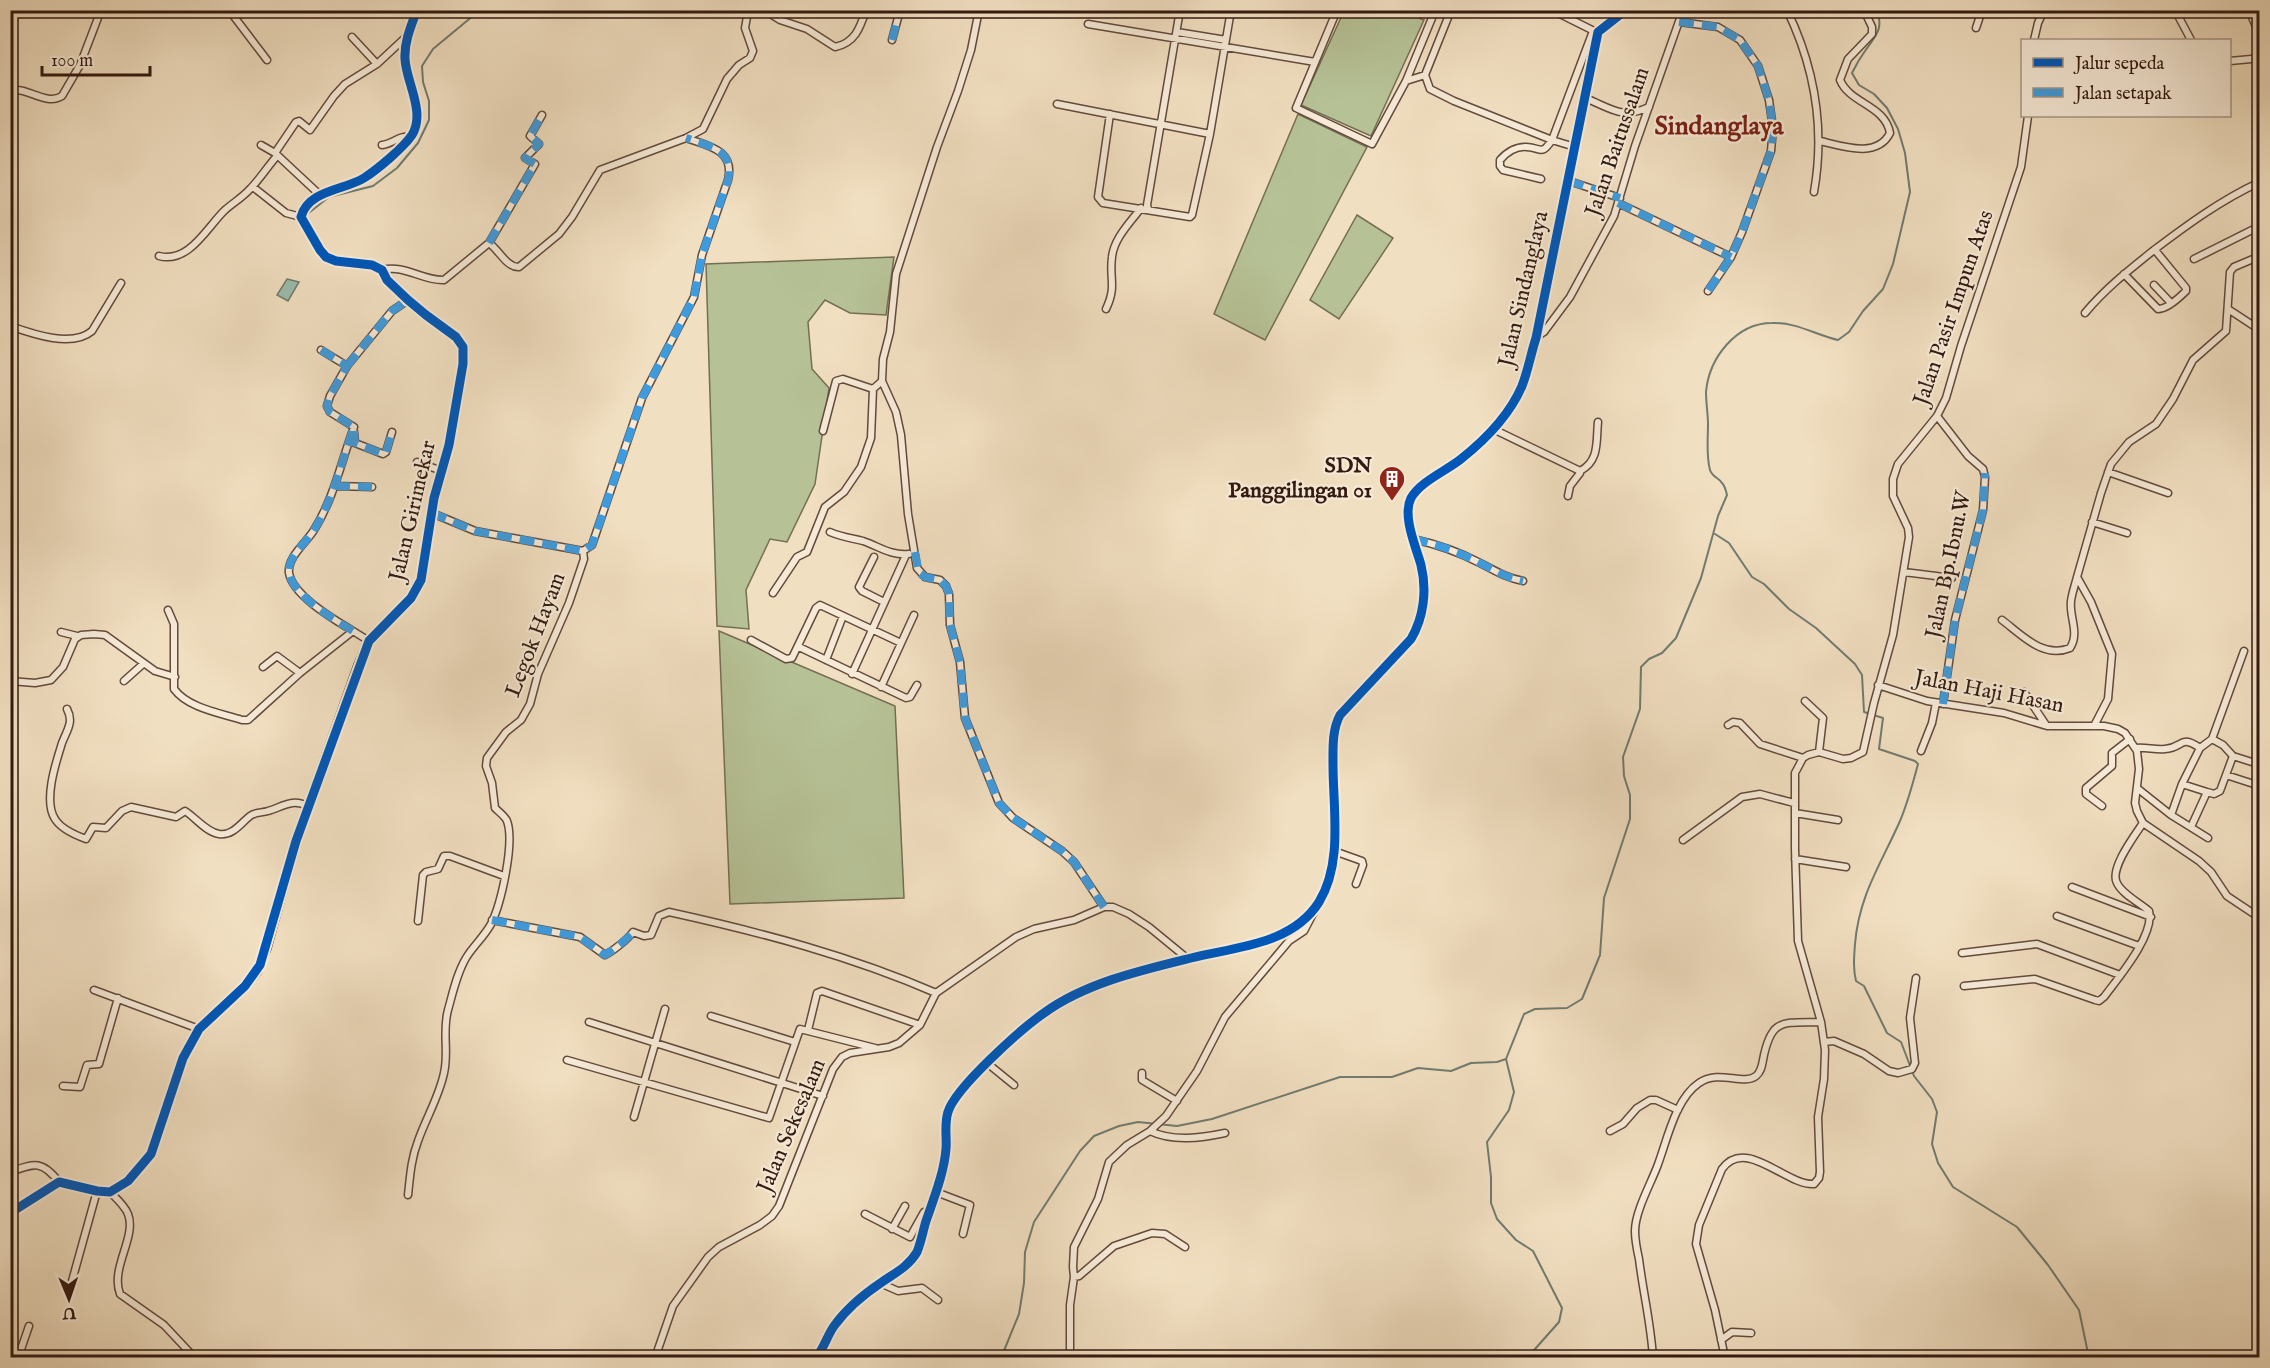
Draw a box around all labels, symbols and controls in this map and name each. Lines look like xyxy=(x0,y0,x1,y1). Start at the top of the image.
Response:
scale bar xyxy=(42,39,150,77)
legend xyxy=(2021,39,2231,117)
text: 100 m xyxy=(51,50,93,73)
text: Jalur sepeda xyxy=(2073,53,2165,76)
street label: Jalan Baitussalam xyxy=(1578,64,1657,223)
text: Jalan setapak xyxy=(2073,83,2172,106)
district label: Sindanglaya xyxy=(1654,110,1784,143)
street label: Jalan Pasir Impun Atas xyxy=(1907,207,2001,412)
street label: Jalan Sindanglaya xyxy=(1492,208,1556,373)
street label: Jalan Girimekar xyxy=(383,438,443,587)
place label: SDN Panggilingan 01 xyxy=(1228,452,1372,505)
building icon: SDN Panggilingan 01 xyxy=(1377,464,1407,502)
street label: Jalan Bp.Ibnu.W xyxy=(1919,488,1978,644)
street label: Legok Hayam xyxy=(499,569,573,701)
street label: Jalan Haji Hasan xyxy=(1909,663,2066,720)
street label: Jalan Sekesalam xyxy=(750,1055,833,1200)
north arrow xyxy=(39,1269,99,1329)
text: U xyxy=(62,1302,78,1322)

